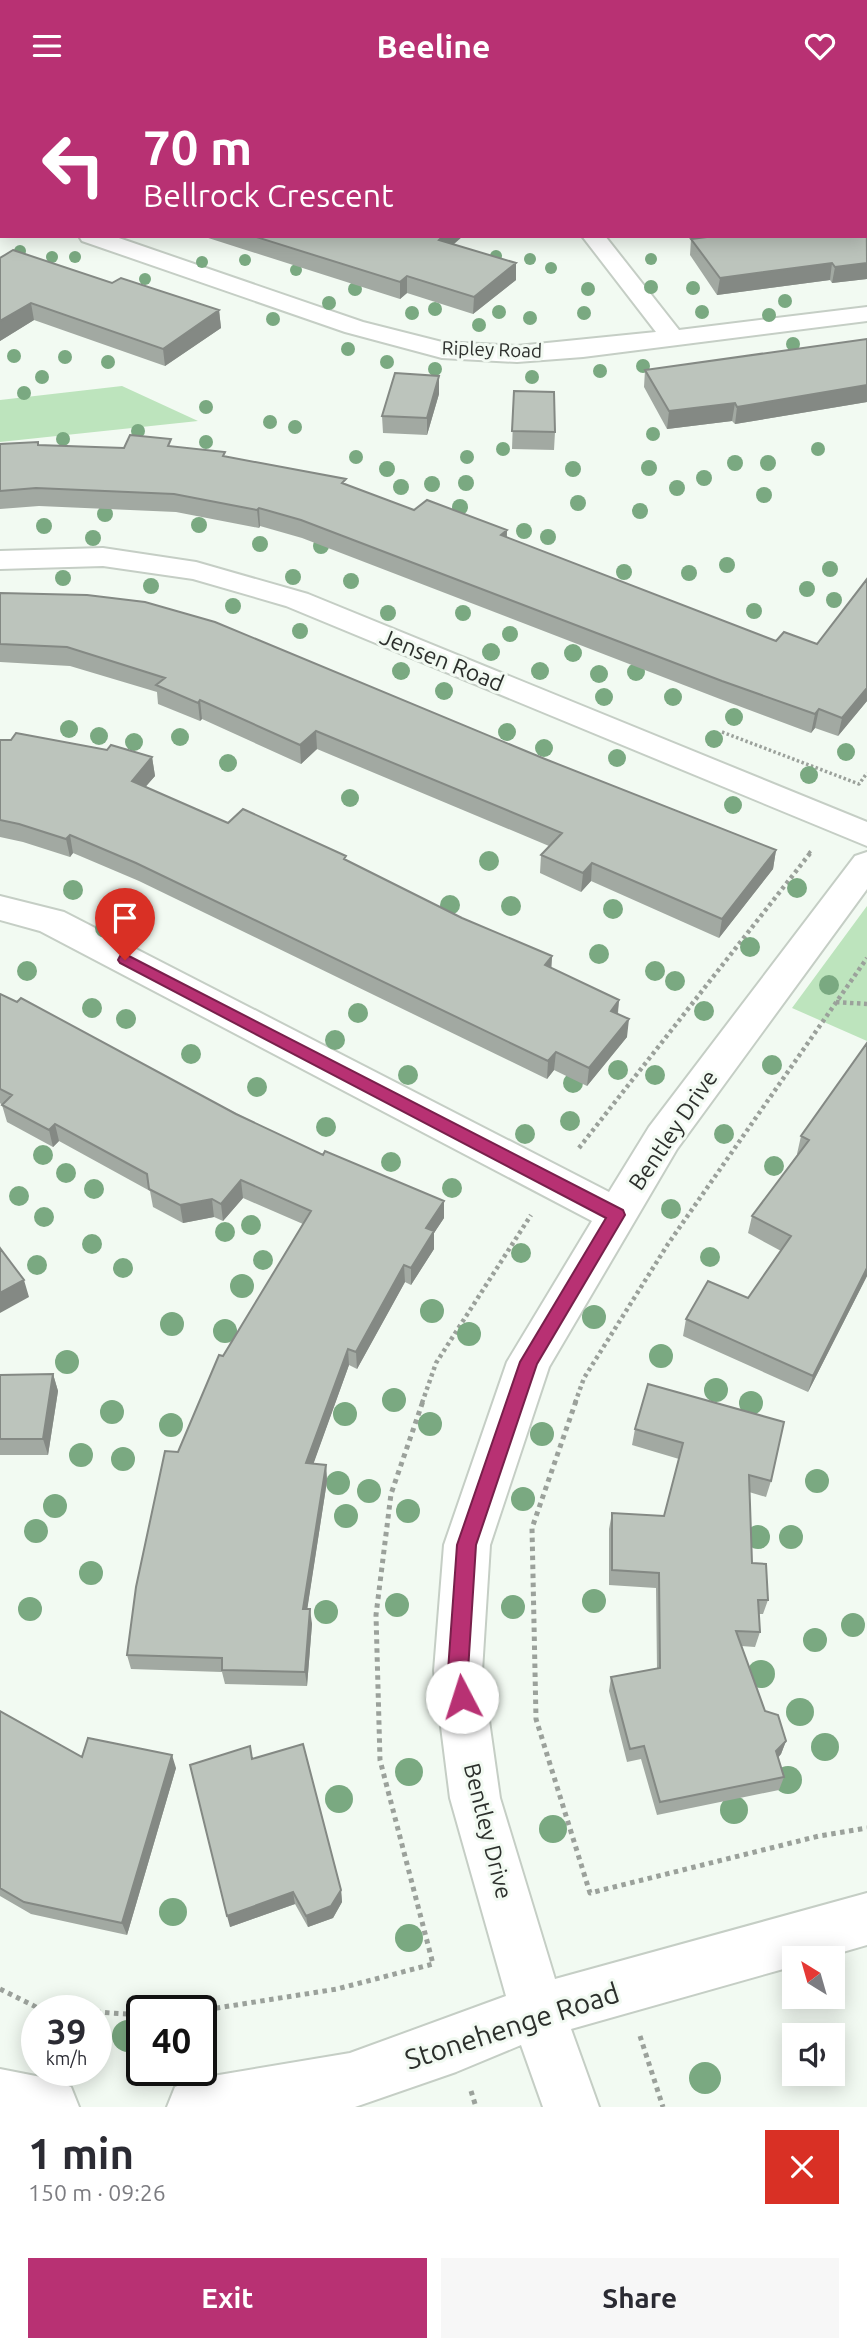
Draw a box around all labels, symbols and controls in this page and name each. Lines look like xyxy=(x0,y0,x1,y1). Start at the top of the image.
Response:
icon: menu xyxy=(28,27,66,65)
icon: heart xyxy=(801,27,839,65)
text: Beeline xyxy=(377,28,490,64)
icon: left xyxy=(28,119,119,210)
text: 70 m xyxy=(143,119,252,174)
text: Bellrock Crescent xyxy=(143,177,394,213)
street label: Ripley Road xyxy=(441,336,543,362)
street label: Jensen Road xyxy=(377,623,508,696)
pin xyxy=(95,888,155,960)
icon: arrive xyxy=(106,899,144,937)
street label: Bentley Drive xyxy=(623,1065,722,1194)
position arrow xyxy=(425,1660,499,1734)
street label: Bentley Drive xyxy=(460,1760,517,1901)
north arrow xyxy=(782,1946,845,2009)
map controls xyxy=(782,1946,845,2086)
street label: Stonehenge Road xyxy=(401,1976,623,2075)
speed limit sign: 40 xyxy=(126,1995,217,2086)
text: 39 xyxy=(47,2011,86,2051)
button: sound xyxy=(782,2023,845,2086)
text: km/h xyxy=(46,2048,87,2068)
text: 1 min xyxy=(28,2130,134,2177)
button: close xyxy=(765,2130,839,2204)
text: 150 m · 09:26 xyxy=(28,2180,166,2205)
button: Exit xyxy=(28,2258,427,2338)
button: Share xyxy=(441,2258,839,2338)

